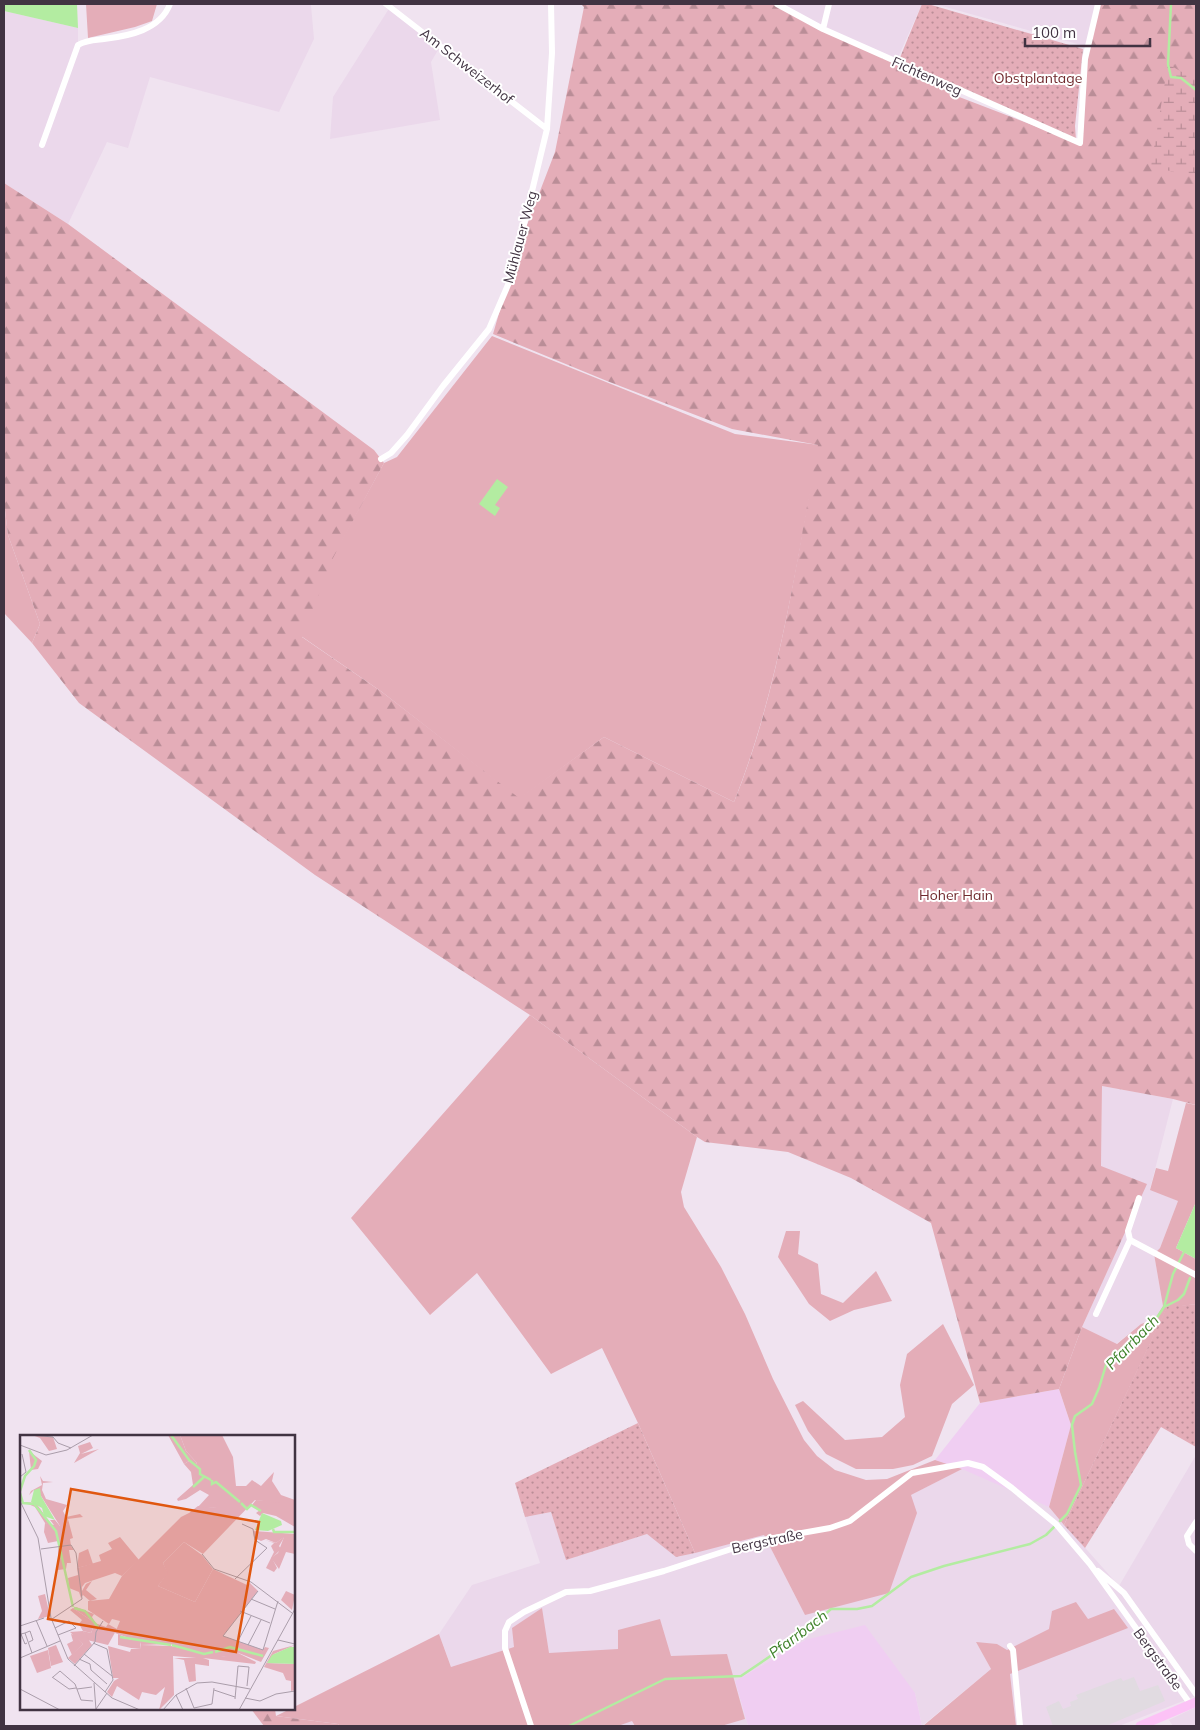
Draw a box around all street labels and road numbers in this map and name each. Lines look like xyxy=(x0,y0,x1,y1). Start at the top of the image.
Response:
street label: Am Schweizerhof xyxy=(417,24,518,108)
street label: Fichtenweg xyxy=(889,53,965,99)
street label: Mühlauer Weg xyxy=(499,189,541,285)
street label: Bergstraße xyxy=(730,1525,804,1557)
street label: Bergstraße xyxy=(1129,1624,1187,1694)

